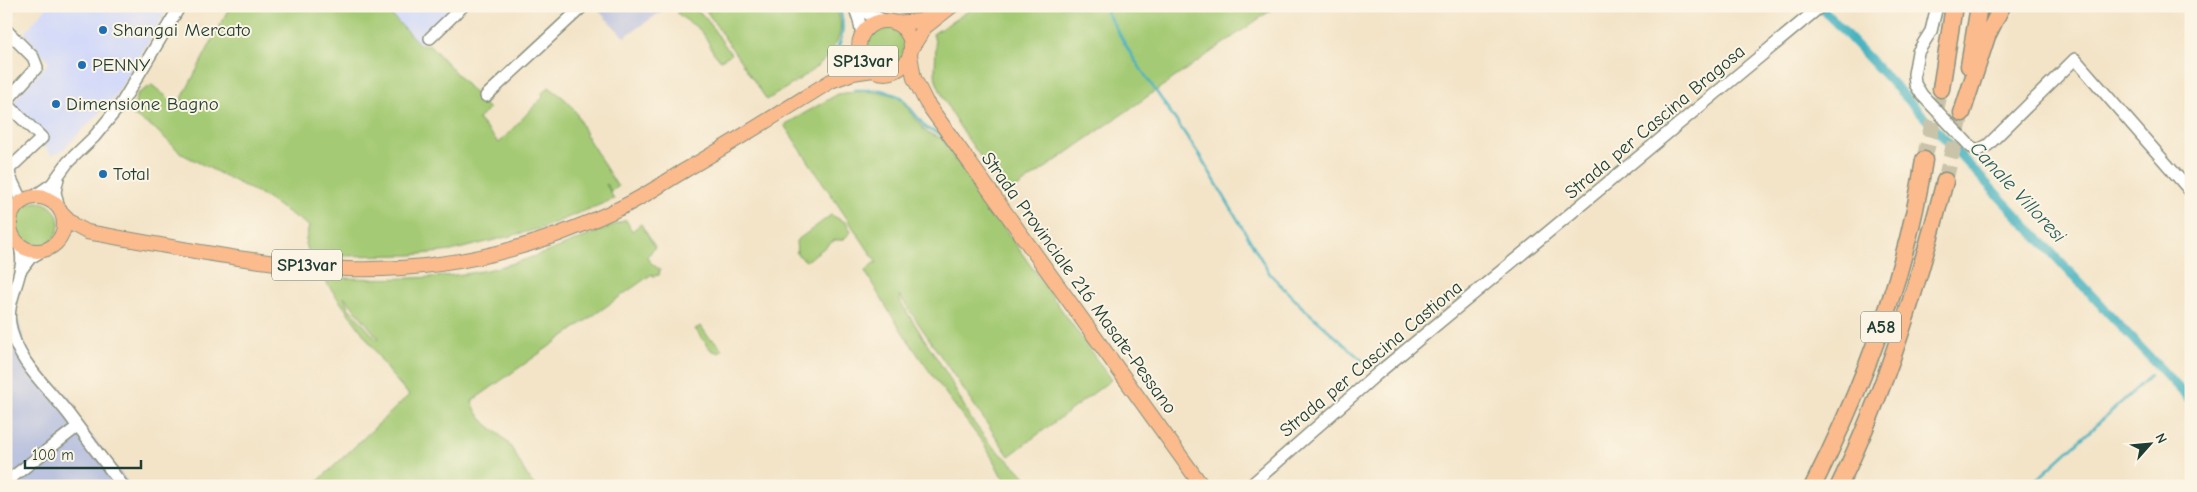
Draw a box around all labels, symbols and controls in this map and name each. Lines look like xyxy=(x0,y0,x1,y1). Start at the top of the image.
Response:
place label: Shangai Mercato xyxy=(113,19,251,41)
marker: Shangai Mercato xyxy=(97,24,109,36)
street label: Strada per Cascina Bragosa xyxy=(1560,40,1750,204)
road number: SP13var xyxy=(828,46,898,76)
place label: PENNY xyxy=(92,54,151,76)
marker: PENNY xyxy=(76,59,88,71)
place label: Dimensione Bagno xyxy=(66,93,219,115)
marker: Dimensione Bagno xyxy=(50,98,62,110)
water label: Canale Villoresi xyxy=(1965,137,2071,248)
street label: Strada Provinciale 216 Masate-Pessano xyxy=(977,148,1181,418)
place label: Total xyxy=(113,163,150,185)
marker: Total xyxy=(97,168,109,180)
road number: SP13var xyxy=(272,250,342,280)
street label: Strada per Cascina Castiona xyxy=(1275,276,1467,442)
road number: A58 xyxy=(1861,312,1901,342)
north arrow xyxy=(2124,420,2174,470)
text: N xyxy=(2151,430,2171,446)
scale bar xyxy=(25,437,141,469)
text: 100 m xyxy=(32,446,74,464)

